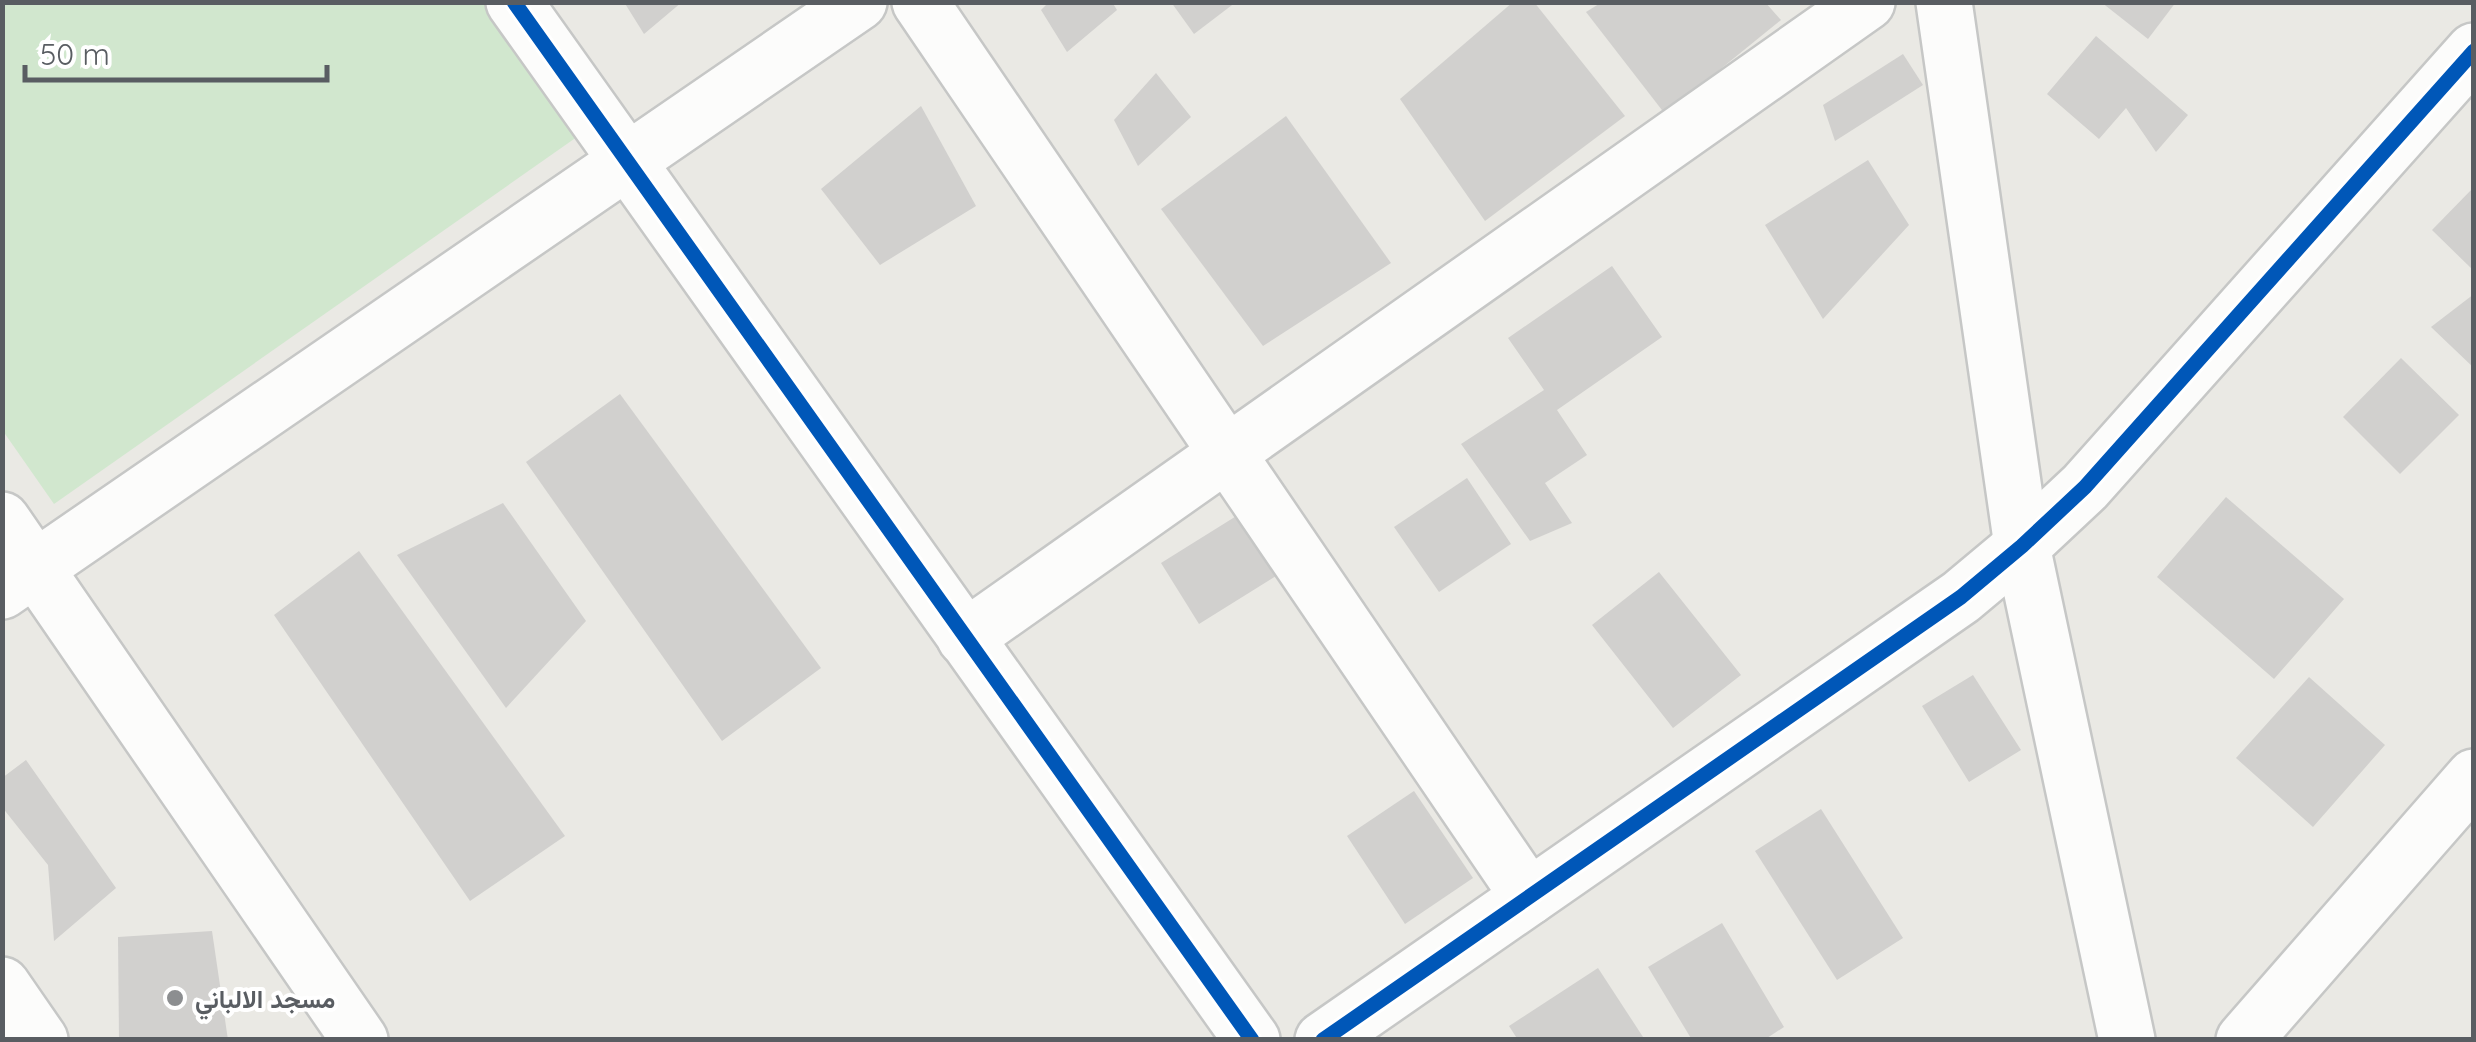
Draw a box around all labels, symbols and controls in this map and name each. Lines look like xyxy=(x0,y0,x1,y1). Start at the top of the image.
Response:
scale bar xyxy=(25,20,328,82)
text: 50 m xyxy=(40,35,110,73)
place label: مسجد الالباني xyxy=(195,983,335,1020)
marker: مسجد الالباني xyxy=(164,987,186,1009)

